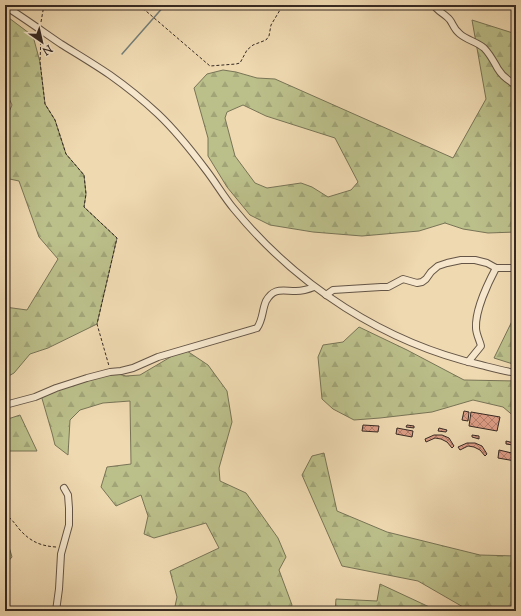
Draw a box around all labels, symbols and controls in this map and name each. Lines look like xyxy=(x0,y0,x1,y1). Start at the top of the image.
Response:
north arrow xyxy=(22,22,62,62)
text: N xyxy=(39,40,56,59)

